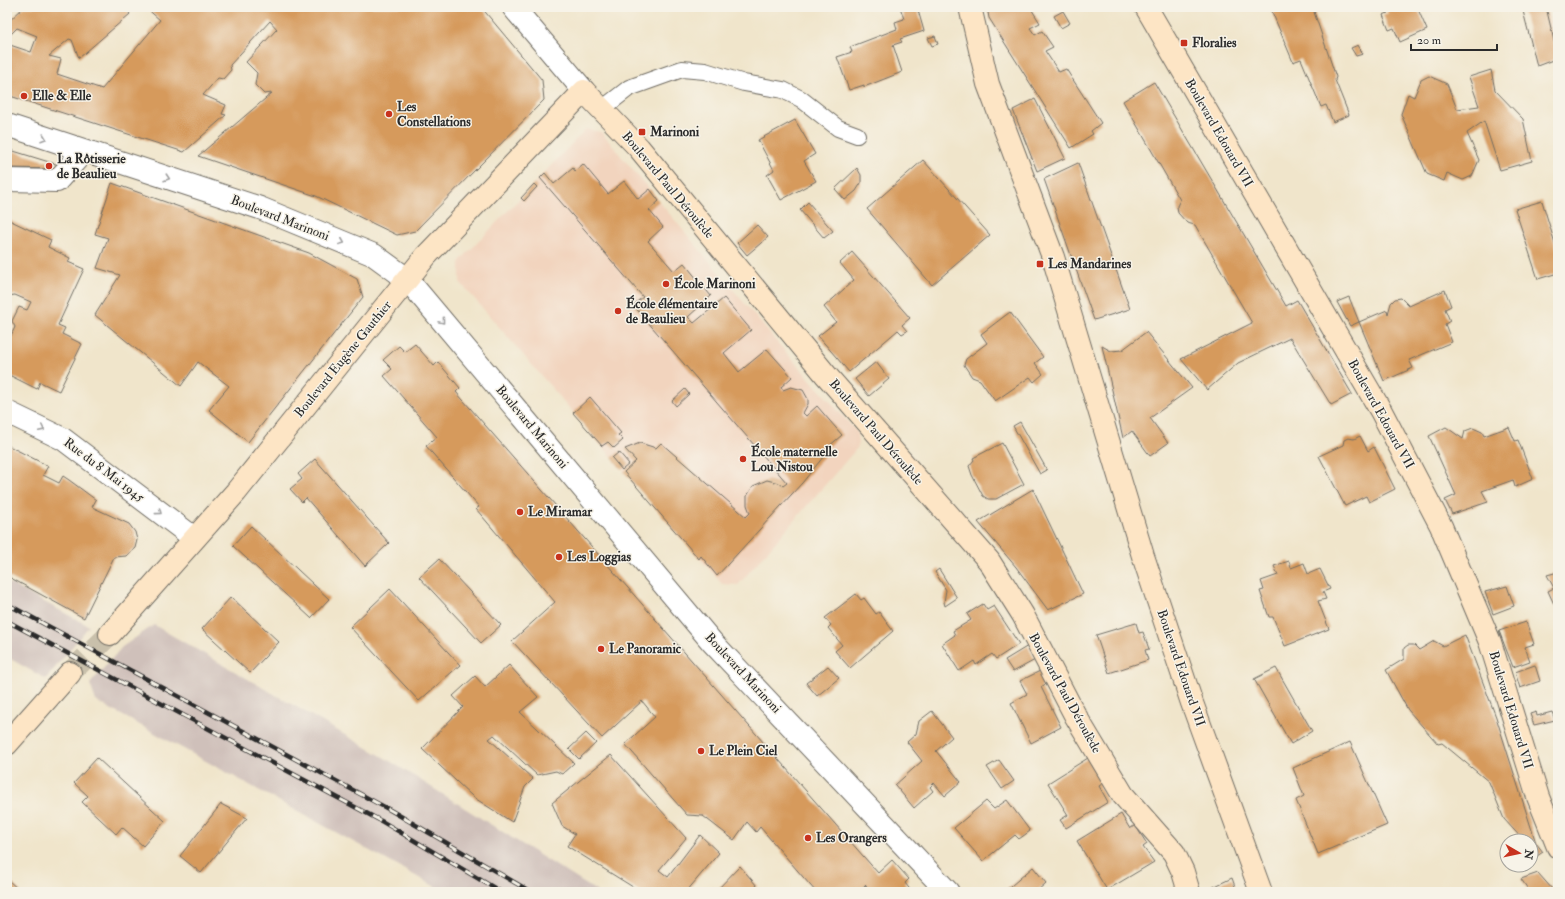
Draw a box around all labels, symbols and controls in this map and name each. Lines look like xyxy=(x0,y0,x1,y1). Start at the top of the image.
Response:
scale bar xyxy=(1411,26,1497,52)
text: 20 m xyxy=(1417,33,1442,48)
place label: Floralies xyxy=(1192,35,1237,51)
marker: Floralies xyxy=(1179,38,1189,48)
street label: Boulevard Edouard VII xyxy=(1181,76,1257,190)
place label: Elle & Elle xyxy=(32,88,92,104)
marker: Elle & Elle xyxy=(19,91,29,101)
place label: Les Constellations xyxy=(397,99,471,130)
marker: Les Constellations xyxy=(384,109,394,119)
place label: Marinoni xyxy=(649,124,700,140)
marker: Marinoni xyxy=(637,127,647,137)
street label: Boulevard Paul Déroulède xyxy=(619,128,718,242)
one-way arrow xyxy=(40,133,47,142)
place label: La Rôtisserie de Beaulieu xyxy=(57,151,126,182)
marker: La Rôtisserie de Beaulieu xyxy=(44,161,54,171)
one-way arrow xyxy=(164,173,171,182)
street label: Boulevard Marinoni xyxy=(228,192,332,244)
one-way arrow xyxy=(339,237,346,245)
place label: Les Mandarines xyxy=(1048,256,1132,272)
marker: Les Mandarines xyxy=(1035,259,1045,269)
place label: École Marinoni xyxy=(674,274,756,292)
marker: École Marinoni xyxy=(661,279,671,289)
place label: École élémentaire de Beaulieu xyxy=(626,294,718,327)
street label: Boulevard Eugène Gauthier xyxy=(291,297,395,421)
marker: École élémentaire de Beaulieu xyxy=(613,306,623,316)
one-way arrow xyxy=(437,316,444,324)
street label: Boulevard Edouard VII xyxy=(1344,356,1418,472)
street label: Boulevard Paul Déroulède xyxy=(826,376,927,489)
street label: Boulevard Marinoni xyxy=(492,382,572,472)
one-way arrow xyxy=(38,424,46,432)
street label: Rue du 8 Mai 1945 xyxy=(61,434,148,506)
place label: École maternelle Lou Nistou xyxy=(751,442,838,475)
marker: École maternelle Lou Nistou xyxy=(738,454,748,464)
place label: Le Miramar xyxy=(528,504,593,520)
one-way arrow xyxy=(155,507,162,514)
marker: Le Miramar xyxy=(515,507,525,517)
place label: Les Loggias xyxy=(567,549,631,566)
marker: Les Loggias xyxy=(554,552,564,562)
street label: Boulevard Edouard VII xyxy=(1153,607,1209,729)
street label: Boulevard Marinoni xyxy=(702,629,785,717)
street label: Boulevard Paul Déroulède xyxy=(1025,630,1105,756)
place label: Le Panoramic xyxy=(609,641,682,657)
marker: Le Panoramic xyxy=(596,644,606,654)
street label: Boulevard Edouard VII xyxy=(1485,649,1537,771)
place label: Le Plein Ciel xyxy=(709,743,778,759)
marker: Le Plein Ciel xyxy=(696,746,706,756)
place label: Les Orangers xyxy=(816,830,887,847)
marker: Les Orangers xyxy=(803,833,813,843)
north arrow xyxy=(1499,833,1539,873)
text: N xyxy=(1521,848,1536,861)

